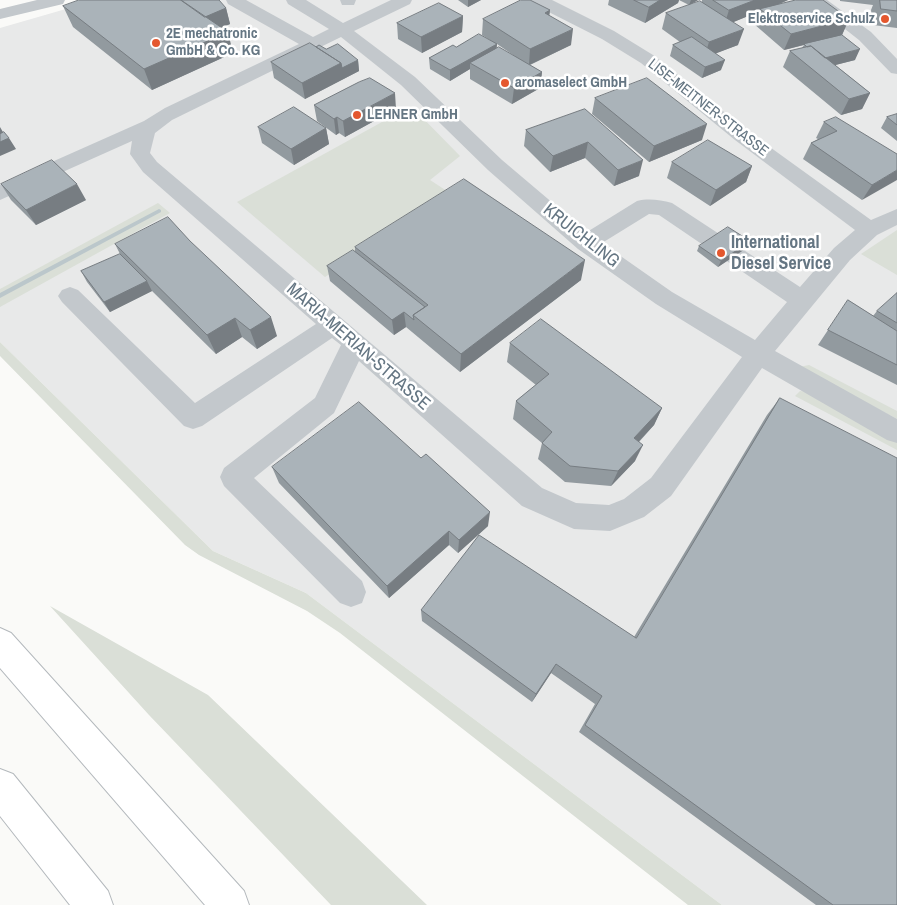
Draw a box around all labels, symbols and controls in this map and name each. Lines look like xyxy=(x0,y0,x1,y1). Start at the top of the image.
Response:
place label: Elektroservice Schulz xyxy=(748,10,875,28)
marker: Elektroservice Schulz xyxy=(879,13,891,25)
place label: 2E mechatronic GmbH & Co. KG xyxy=(166,25,260,60)
marker: 2E mechatronic GmbH & Co. KG xyxy=(150,37,162,49)
street label: LISE-MEITNER-STRASSE xyxy=(644,55,772,161)
place label: aromaselect GmbH xyxy=(515,74,627,92)
marker: aromaselect GmbH xyxy=(499,77,511,89)
place label: LEHNER GmbH xyxy=(367,106,458,124)
marker: LEHNER GmbH xyxy=(351,109,363,121)
street label: KRUICHLING xyxy=(538,199,624,273)
place label: International Diesel Service xyxy=(731,232,831,274)
marker: International Diesel Service xyxy=(715,247,727,259)
street label: MARIA-MERIAN-STRASSE xyxy=(282,279,434,415)

